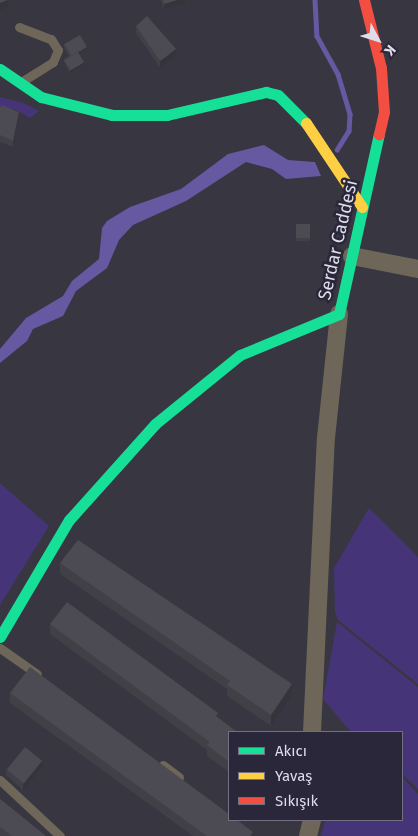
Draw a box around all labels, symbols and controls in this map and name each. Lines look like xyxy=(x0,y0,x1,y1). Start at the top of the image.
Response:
north arrow xyxy=(353,15,403,65)
text: K xyxy=(381,41,399,59)
street label: Serdar Caddesi xyxy=(314,178,362,302)
legend xyxy=(228,731,403,821)
text: Akıcı xyxy=(275,742,307,760)
text: Yavaş xyxy=(275,767,312,785)
text: Sıkışık xyxy=(275,792,318,810)

